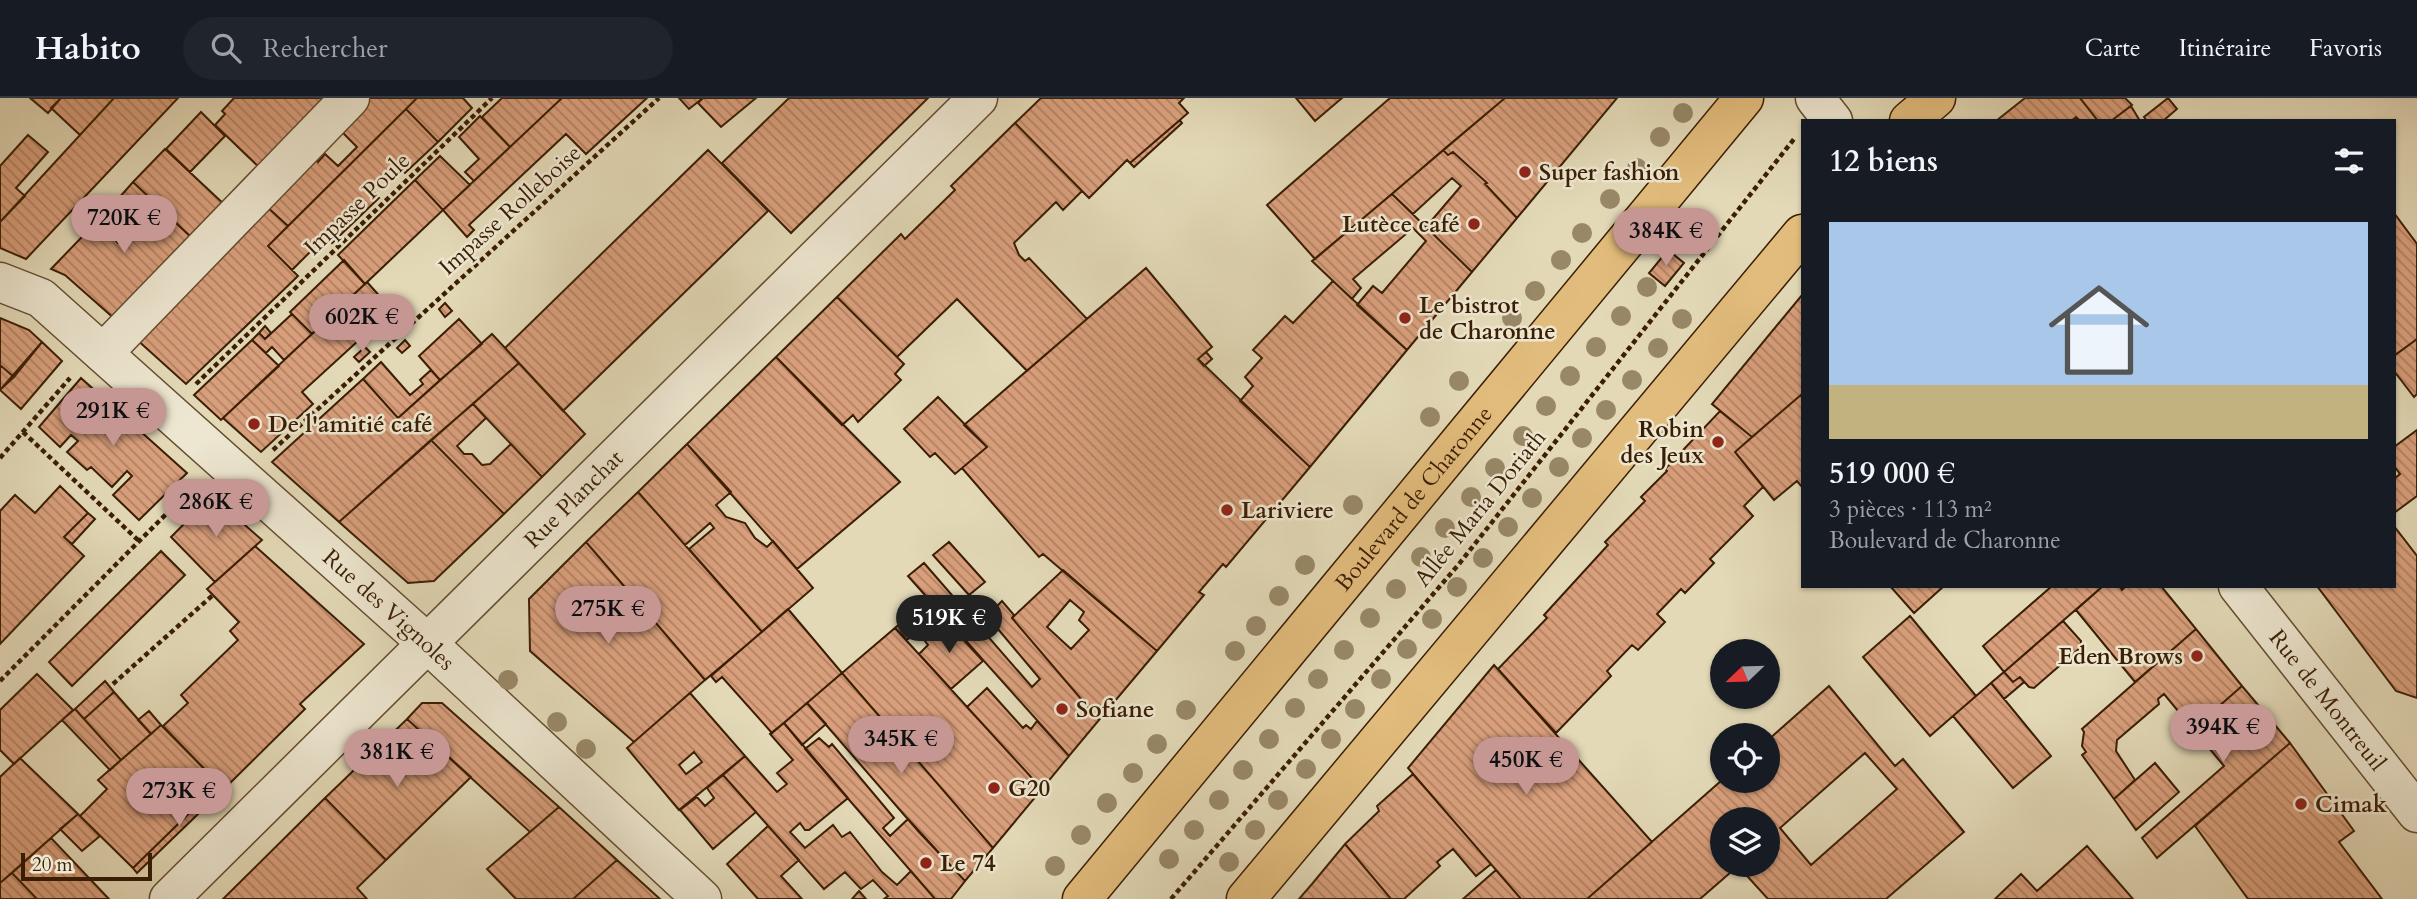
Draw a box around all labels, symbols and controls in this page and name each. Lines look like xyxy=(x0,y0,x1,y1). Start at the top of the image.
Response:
search box xyxy=(183,17,673,80)
text: Habito xyxy=(35,26,141,71)
icon: search xyxy=(207,29,245,67)
text: Rechercher xyxy=(263,31,387,66)
text: Carte xyxy=(2085,32,2141,65)
text: Itinéraire xyxy=(2179,32,2271,65)
text: Favoris xyxy=(2309,32,2382,65)
street label: Impasse Rolleboise xyxy=(432,138,588,282)
text: 12 biens xyxy=(1829,141,1938,182)
icon: filters xyxy=(2330,142,2368,180)
street label: Impasse Poule xyxy=(297,145,417,263)
place label: Super fashion xyxy=(1539,157,1680,188)
marker: Super fashion xyxy=(1517,164,1533,180)
pin: 720K € xyxy=(67,195,181,255)
text: 720K € xyxy=(87,202,161,233)
pin: 384K € xyxy=(1609,208,1723,268)
place label: Lutèce café xyxy=(1342,209,1460,240)
text: 384K € xyxy=(1629,215,1703,246)
marker: Lutèce café xyxy=(1466,216,1482,232)
icon: home xyxy=(2036,267,2162,393)
place label: Le bistrot de Charonne xyxy=(1419,290,1556,347)
pin: 602K € xyxy=(305,294,419,354)
text: 602K € xyxy=(325,301,399,332)
marker: Le bistrot de Charonne xyxy=(1397,310,1413,326)
pin: 291K € xyxy=(56,388,170,448)
text: 291K € xyxy=(76,395,150,426)
street label: Boulevard de Charonne xyxy=(1327,399,1499,597)
place label: De l'amitié café xyxy=(268,409,433,440)
place label: Robin des Jeux xyxy=(1620,414,1705,471)
marker: De l'amitié café xyxy=(246,416,262,432)
street label: Allée Maria Doriath xyxy=(1407,423,1553,593)
marker: Robin des Jeux xyxy=(1710,434,1726,450)
street label: Rue Planchat xyxy=(517,443,630,555)
text: 519 000 € xyxy=(1829,453,1955,494)
pin: 286K € xyxy=(159,480,273,539)
text: 286K € xyxy=(179,486,253,517)
text: 3 pièces · 113 m² xyxy=(1829,494,1992,525)
place label: Lariviere xyxy=(1241,495,1334,526)
marker: Lariviere xyxy=(1219,502,1235,518)
text: Boulevard de Charonne xyxy=(1829,525,2061,556)
street label: Rue des Vignoles xyxy=(316,542,462,677)
pin: 275K € xyxy=(551,587,665,646)
text: 275K € xyxy=(571,593,645,624)
pin: 519K € xyxy=(892,596,1006,655)
text: 519K € xyxy=(912,602,986,633)
street label: Rue de Montreuil xyxy=(2262,623,2393,777)
north arrow xyxy=(1710,639,1780,709)
map controls xyxy=(1710,639,1780,877)
place label: Eden Brows xyxy=(2058,641,2183,672)
marker: Eden Brows xyxy=(2189,648,2205,664)
place label: Sofiane xyxy=(1076,694,1154,725)
marker: Sofiane xyxy=(1054,701,1070,717)
pin: 394K € xyxy=(2166,704,2280,764)
text: 394K € xyxy=(2186,711,2260,742)
pin: 345K € xyxy=(844,716,958,776)
text: 345K € xyxy=(864,723,938,754)
button: locate xyxy=(1710,723,1780,793)
pin: 381K € xyxy=(340,730,454,789)
text: 381K € xyxy=(360,736,434,767)
pin: 450K € xyxy=(1469,738,1583,797)
text: 450K € xyxy=(1489,744,1563,775)
pin: 273K € xyxy=(122,768,236,828)
place label: G20 xyxy=(1008,773,1050,804)
text: 273K € xyxy=(142,775,216,806)
marker: G20 xyxy=(986,780,1002,796)
place label: Cimak xyxy=(2315,789,2388,820)
marker: Cimak xyxy=(2293,796,2309,812)
button: layers xyxy=(1710,807,1780,877)
place label: Le 74 xyxy=(940,848,996,879)
scale bar xyxy=(21,850,152,882)
text: 20 m xyxy=(32,852,73,878)
marker: Le 74 xyxy=(918,855,934,871)

